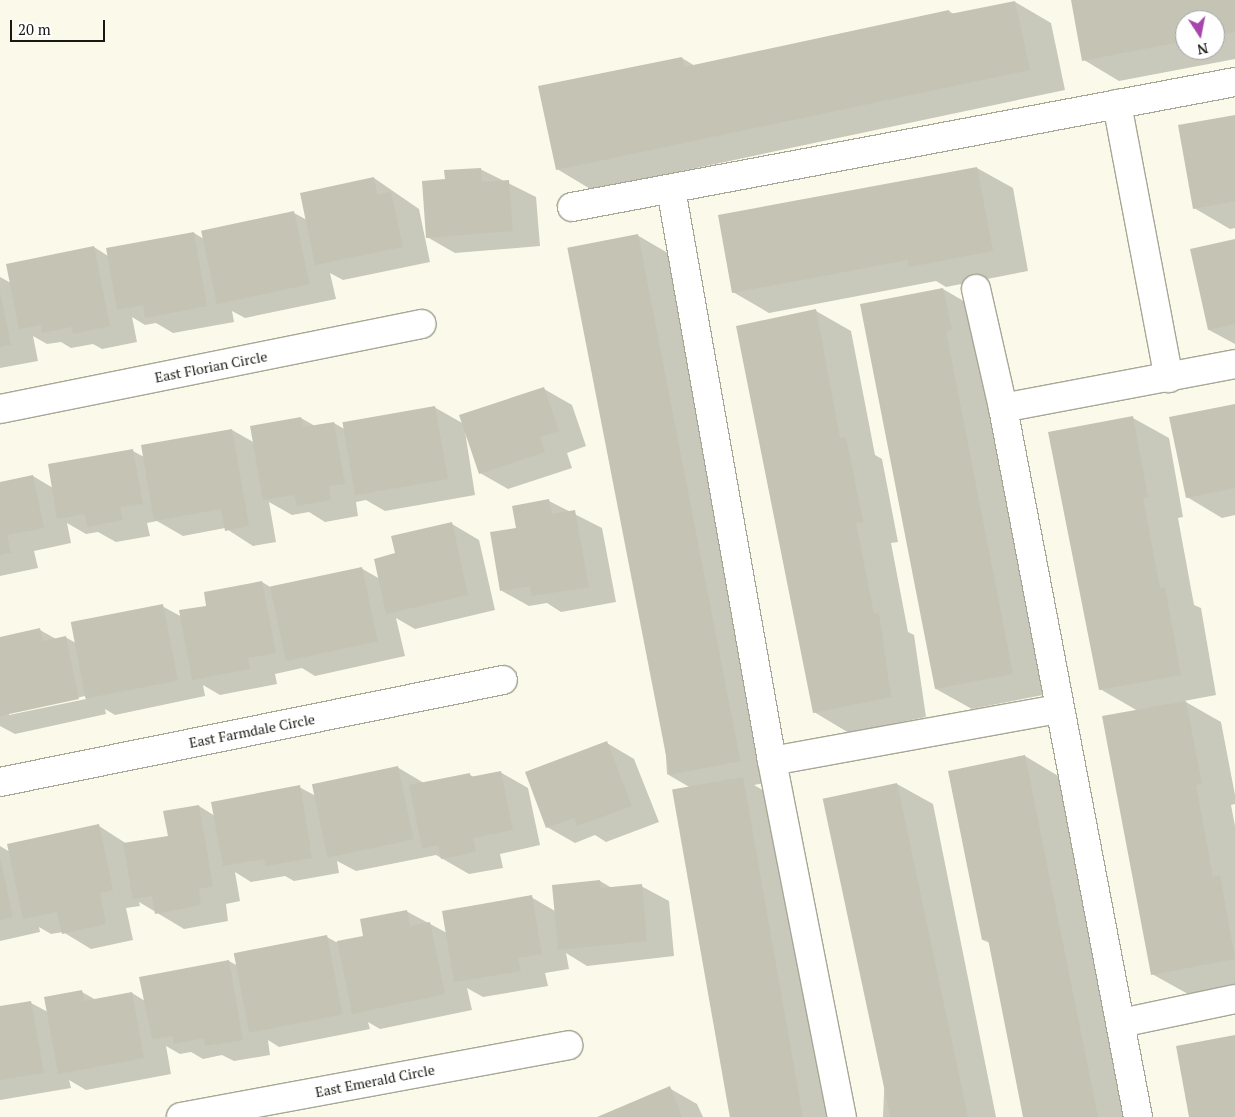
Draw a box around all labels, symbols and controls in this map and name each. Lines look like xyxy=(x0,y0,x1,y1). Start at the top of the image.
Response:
scale bar xyxy=(12,10,108,42)
north arrow xyxy=(1175,10,1225,60)
text: 20 m xyxy=(18,19,51,39)
text: N xyxy=(1196,39,1210,60)
street label: East Florian Circle xyxy=(153,348,269,386)
street label: East Farmdale Circle xyxy=(188,711,316,751)
street label: East Emerald Circle xyxy=(314,1061,436,1101)

